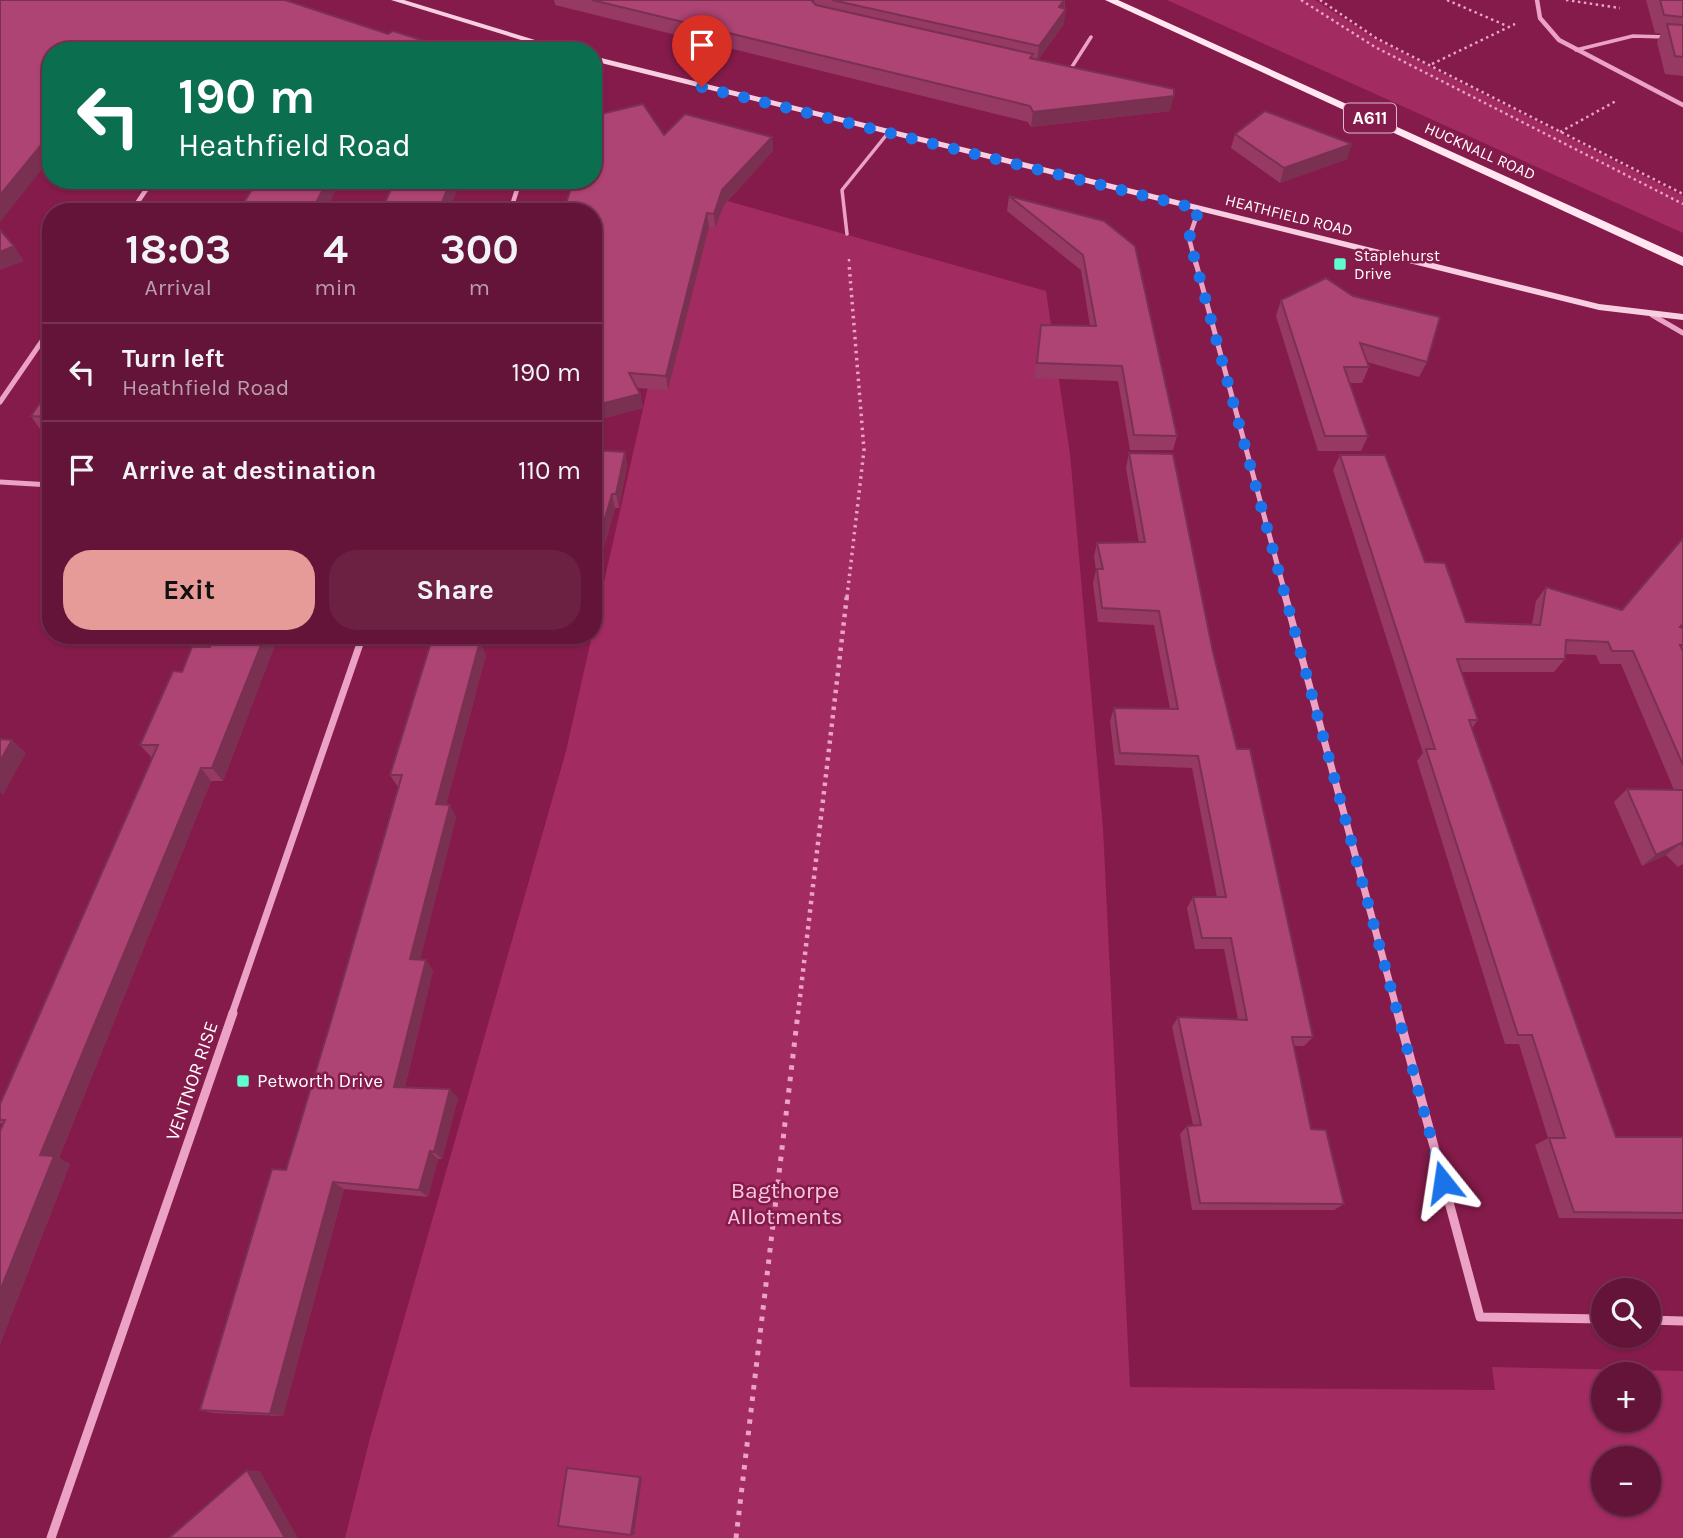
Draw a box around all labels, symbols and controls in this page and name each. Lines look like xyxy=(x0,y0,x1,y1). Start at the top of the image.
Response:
pin xyxy=(672,15,732,87)
icon: arrive xyxy=(683,26,721,64)
text: 190 m xyxy=(178,68,315,125)
icon: left xyxy=(63,70,154,161)
road number: A611 xyxy=(1344,104,1396,132)
street label: HUCKNALL ROAD xyxy=(1422,118,1538,184)
text: Heathfield Road xyxy=(178,127,411,164)
street label: HEATHFIELD ROAD xyxy=(1223,190,1355,240)
text: 18:03 xyxy=(125,224,231,274)
text: 4 xyxy=(323,224,348,274)
text: 300 xyxy=(440,224,519,274)
place label: Staplehurst Drive xyxy=(1354,246,1440,283)
marker: Staplehurst Drive xyxy=(1332,256,1348,272)
text: Arrival xyxy=(144,274,212,301)
text: min xyxy=(314,274,357,301)
text: m xyxy=(469,274,490,301)
text: Turn left xyxy=(122,343,224,374)
icon: left xyxy=(63,353,101,391)
text: 190 m xyxy=(511,357,581,388)
text: Heathfield Road xyxy=(122,374,289,401)
icon: arrive xyxy=(63,451,101,489)
text: Arrive at destination xyxy=(122,455,376,486)
text: 110 m xyxy=(518,455,581,486)
button: Exit xyxy=(63,550,315,630)
button: Share xyxy=(329,550,581,630)
street label: VENTNOR RISE xyxy=(161,1019,223,1143)
place label: Petworth Drive xyxy=(257,1070,383,1092)
marker: Petworth Drive xyxy=(235,1073,251,1089)
position arrow xyxy=(1406,1145,1480,1219)
park label: Bagthorpe Allotments xyxy=(727,1177,843,1230)
map controls xyxy=(1591,1278,1661,1516)
button: search xyxy=(1591,1278,1661,1348)
button: + xyxy=(1591,1362,1661,1432)
button: − xyxy=(1591,1446,1661,1516)

